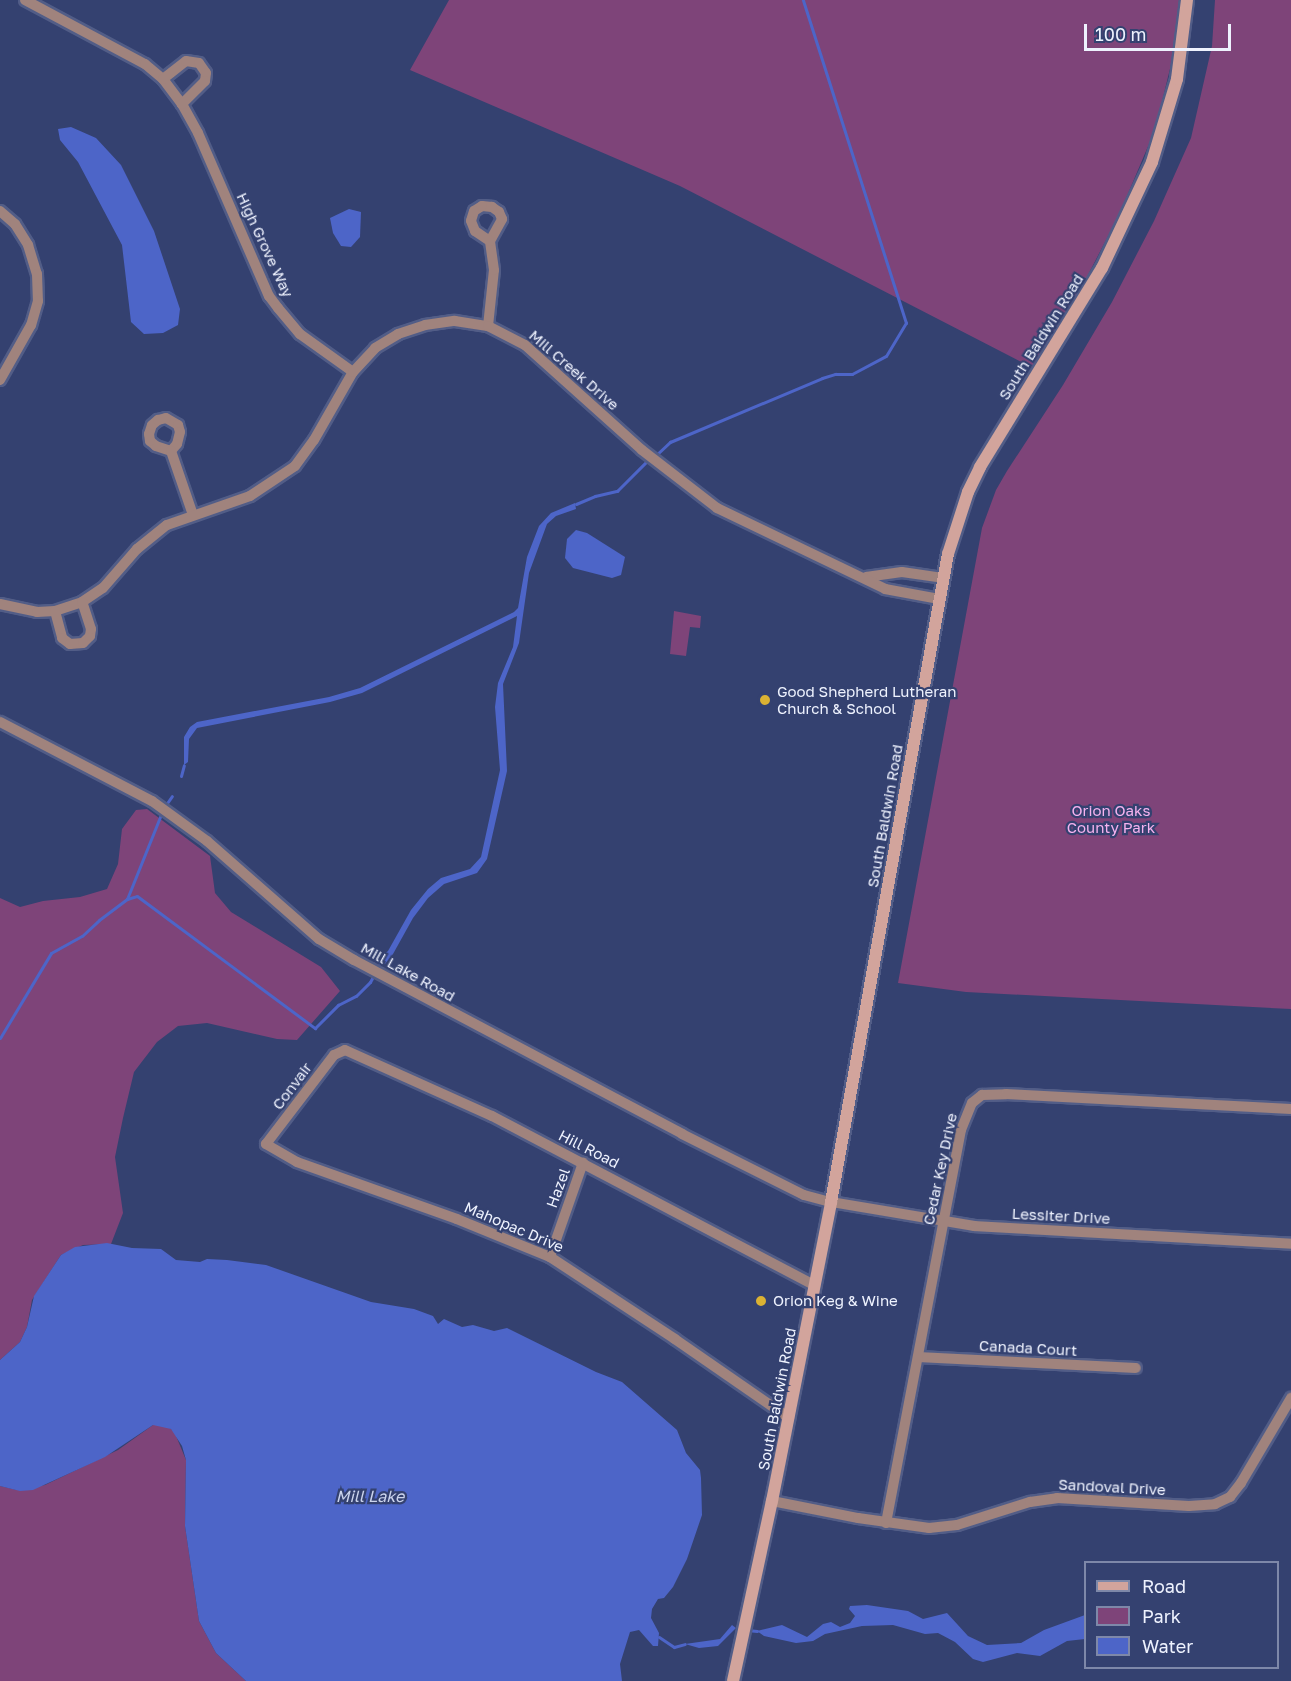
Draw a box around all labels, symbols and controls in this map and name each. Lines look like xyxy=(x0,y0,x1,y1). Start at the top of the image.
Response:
scale bar xyxy=(1087,12,1234,50)
text: 100 m xyxy=(1095,23,1146,45)
street label: High Grove Way xyxy=(233,190,297,300)
street label: South Baldwin Road xyxy=(995,271,1087,403)
street label: Mill Creek Drive xyxy=(525,326,623,414)
place label: Good Shepherd Lutheran Church & School xyxy=(777,682,957,717)
marker: Good Shepherd Lutheran Church & School xyxy=(758,693,772,707)
street label: South Baldwin Road xyxy=(864,743,906,889)
park label: Orion Oaks County Park xyxy=(1067,801,1155,836)
street label: Mill Lake Road xyxy=(358,939,458,1005)
street label: Convair xyxy=(268,1059,316,1113)
street label: Cedar Key Drive xyxy=(919,1111,961,1227)
street label: Hill Road xyxy=(556,1126,622,1172)
street label: Hazel xyxy=(543,1166,573,1210)
street label: Mahopac Drive xyxy=(462,1198,566,1256)
street label: Lessiter Drive xyxy=(1011,1204,1111,1228)
place label: Orion Keg & Wine xyxy=(773,1292,898,1310)
marker: Orion Keg & Wine xyxy=(754,1294,768,1308)
street label: South Baldwin Road xyxy=(754,1326,800,1472)
street label: Canada Court xyxy=(978,1336,1078,1360)
street label: Sandoval Drive xyxy=(1058,1475,1166,1499)
water label: Mill Lake xyxy=(336,1486,404,1506)
legend xyxy=(1084,1561,1279,1669)
text: Road xyxy=(1142,1575,1186,1597)
text: Park xyxy=(1142,1605,1181,1627)
text: Water xyxy=(1142,1635,1193,1657)

